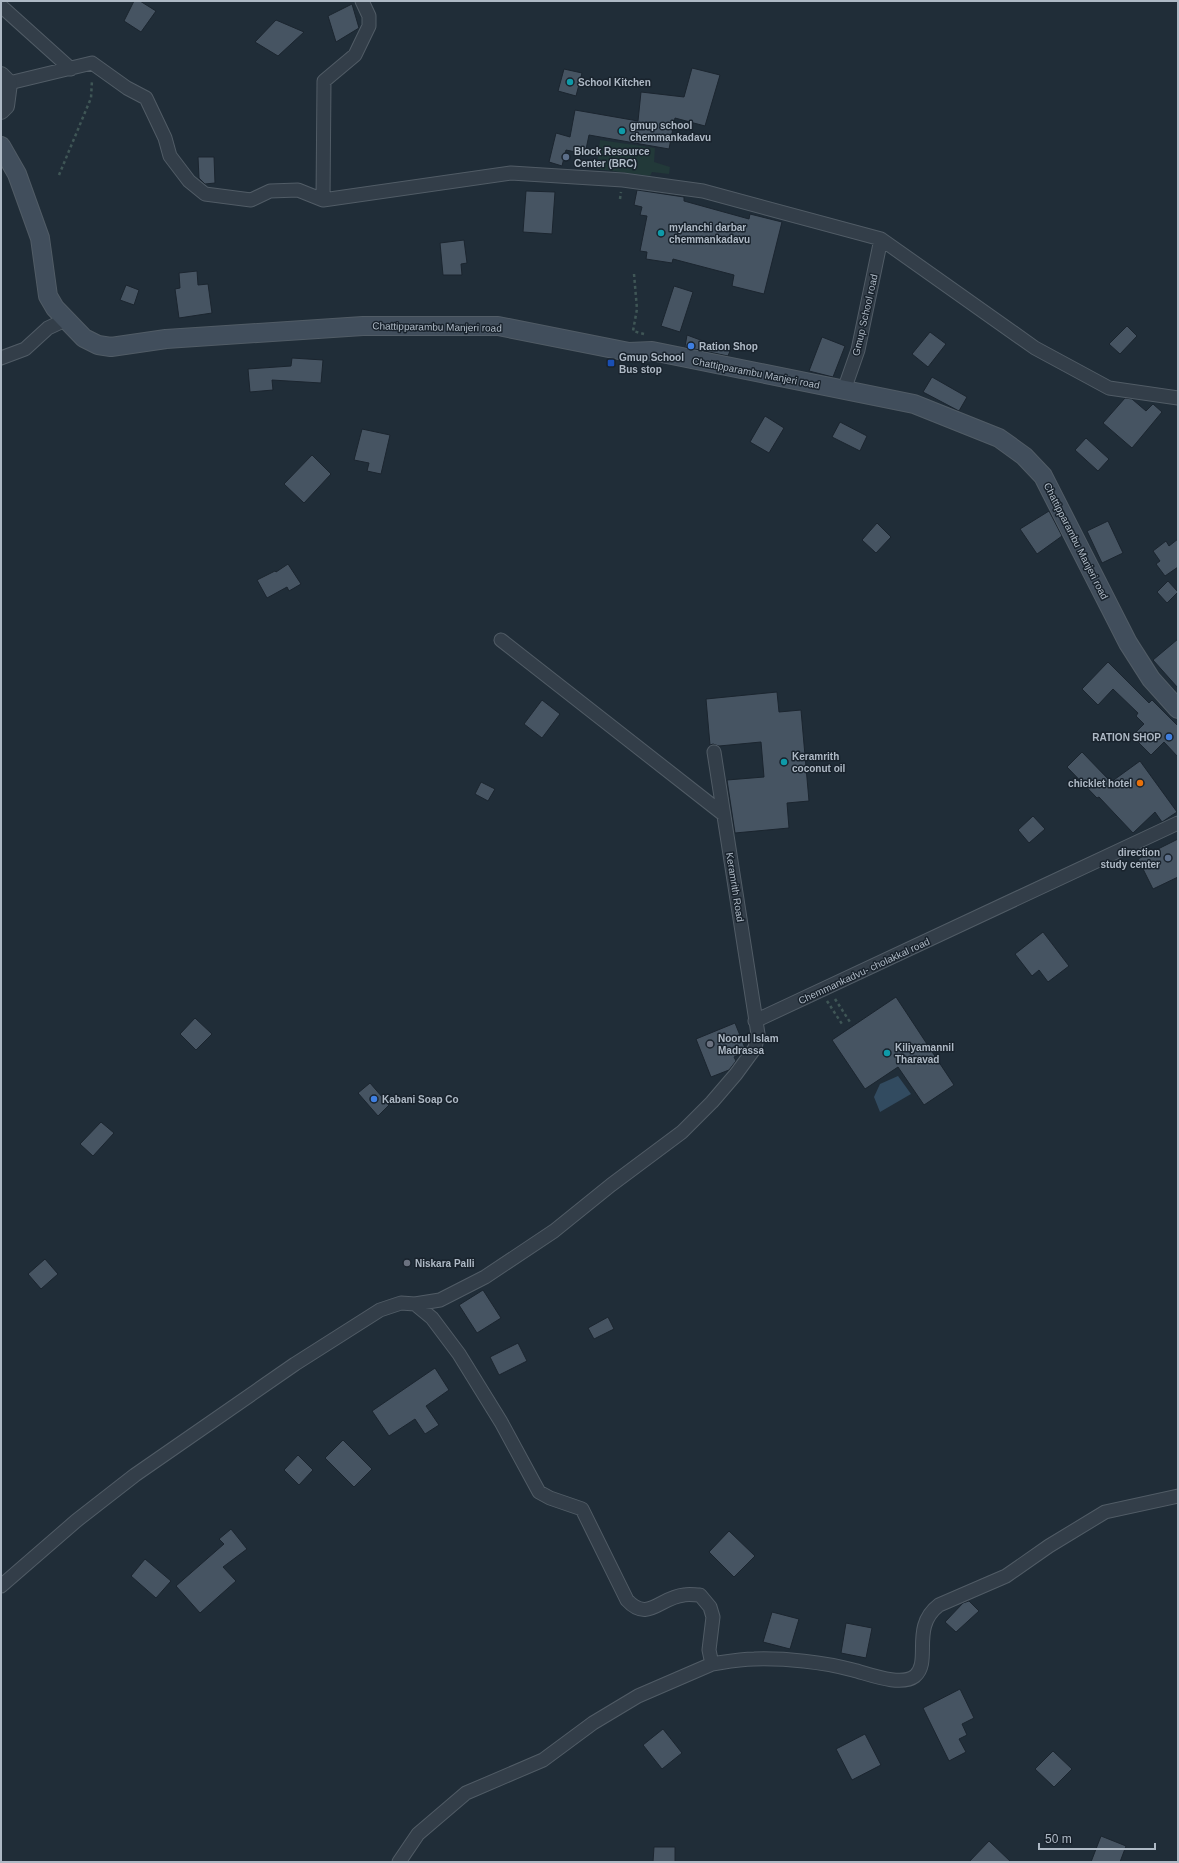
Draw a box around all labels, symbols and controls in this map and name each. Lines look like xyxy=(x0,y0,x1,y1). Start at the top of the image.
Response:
marker: School Kitchen xyxy=(565,77,575,87)
place label: School Kitchen xyxy=(578,77,651,88)
place label: gmup school chemmankadavu xyxy=(630,120,711,143)
marker: gmup school chemmankadavu xyxy=(617,126,627,136)
place label: Block Resource Center (BRC) xyxy=(574,146,650,169)
marker: Block Resource Center (BRC) xyxy=(561,152,571,162)
place label: mylanchi darbar chemmankadavu xyxy=(669,222,750,245)
marker: mylanchi darbar chemmankadavu xyxy=(656,228,666,238)
street label: Gmup School road xyxy=(850,273,880,357)
street label: Chattipparambu Manjeri road xyxy=(372,320,502,334)
marker: Ration Shop xyxy=(686,341,696,351)
place label: Ration Shop xyxy=(699,341,758,352)
place label: Gmup School Bus stop xyxy=(619,352,684,375)
street label: Chattipparambu Manjeri road xyxy=(691,355,821,391)
marker: Gmup School Bus stop xyxy=(606,358,616,368)
street label: Chattipparambu Manjeri road xyxy=(1042,481,1110,601)
place label: RATION SHOP xyxy=(1092,732,1161,743)
marker: RATION SHOP xyxy=(1164,732,1174,742)
place label: Keramrith coconut oil xyxy=(792,751,846,774)
marker: Keramrith coconut oil xyxy=(779,757,789,767)
place label: chicklet hotel xyxy=(1068,778,1132,789)
marker: chicklet hotel xyxy=(1135,778,1145,788)
place label: direction study center xyxy=(1101,847,1160,870)
street label: Keramrith Road xyxy=(724,852,746,922)
marker: direction study center xyxy=(1163,853,1173,863)
street label: Chemmankadvu- cholakkal road xyxy=(797,936,931,1006)
place label: Noorul Islam Madrassa xyxy=(718,1033,779,1056)
marker: Noorul Islam Madrassa xyxy=(705,1039,715,1049)
place label: Kiliyamannil Tharavad xyxy=(895,1042,954,1065)
marker: Kiliyamannil Tharavad xyxy=(882,1048,892,1058)
marker: Kabani Soap Co xyxy=(369,1094,379,1104)
place label: Kabani Soap Co xyxy=(382,1094,459,1105)
marker: Niskara Palli xyxy=(402,1258,412,1268)
place label: Niskara Palli xyxy=(415,1258,475,1269)
scale bar xyxy=(1039,1825,1155,1851)
text: 50 m xyxy=(1045,1832,1072,1846)

